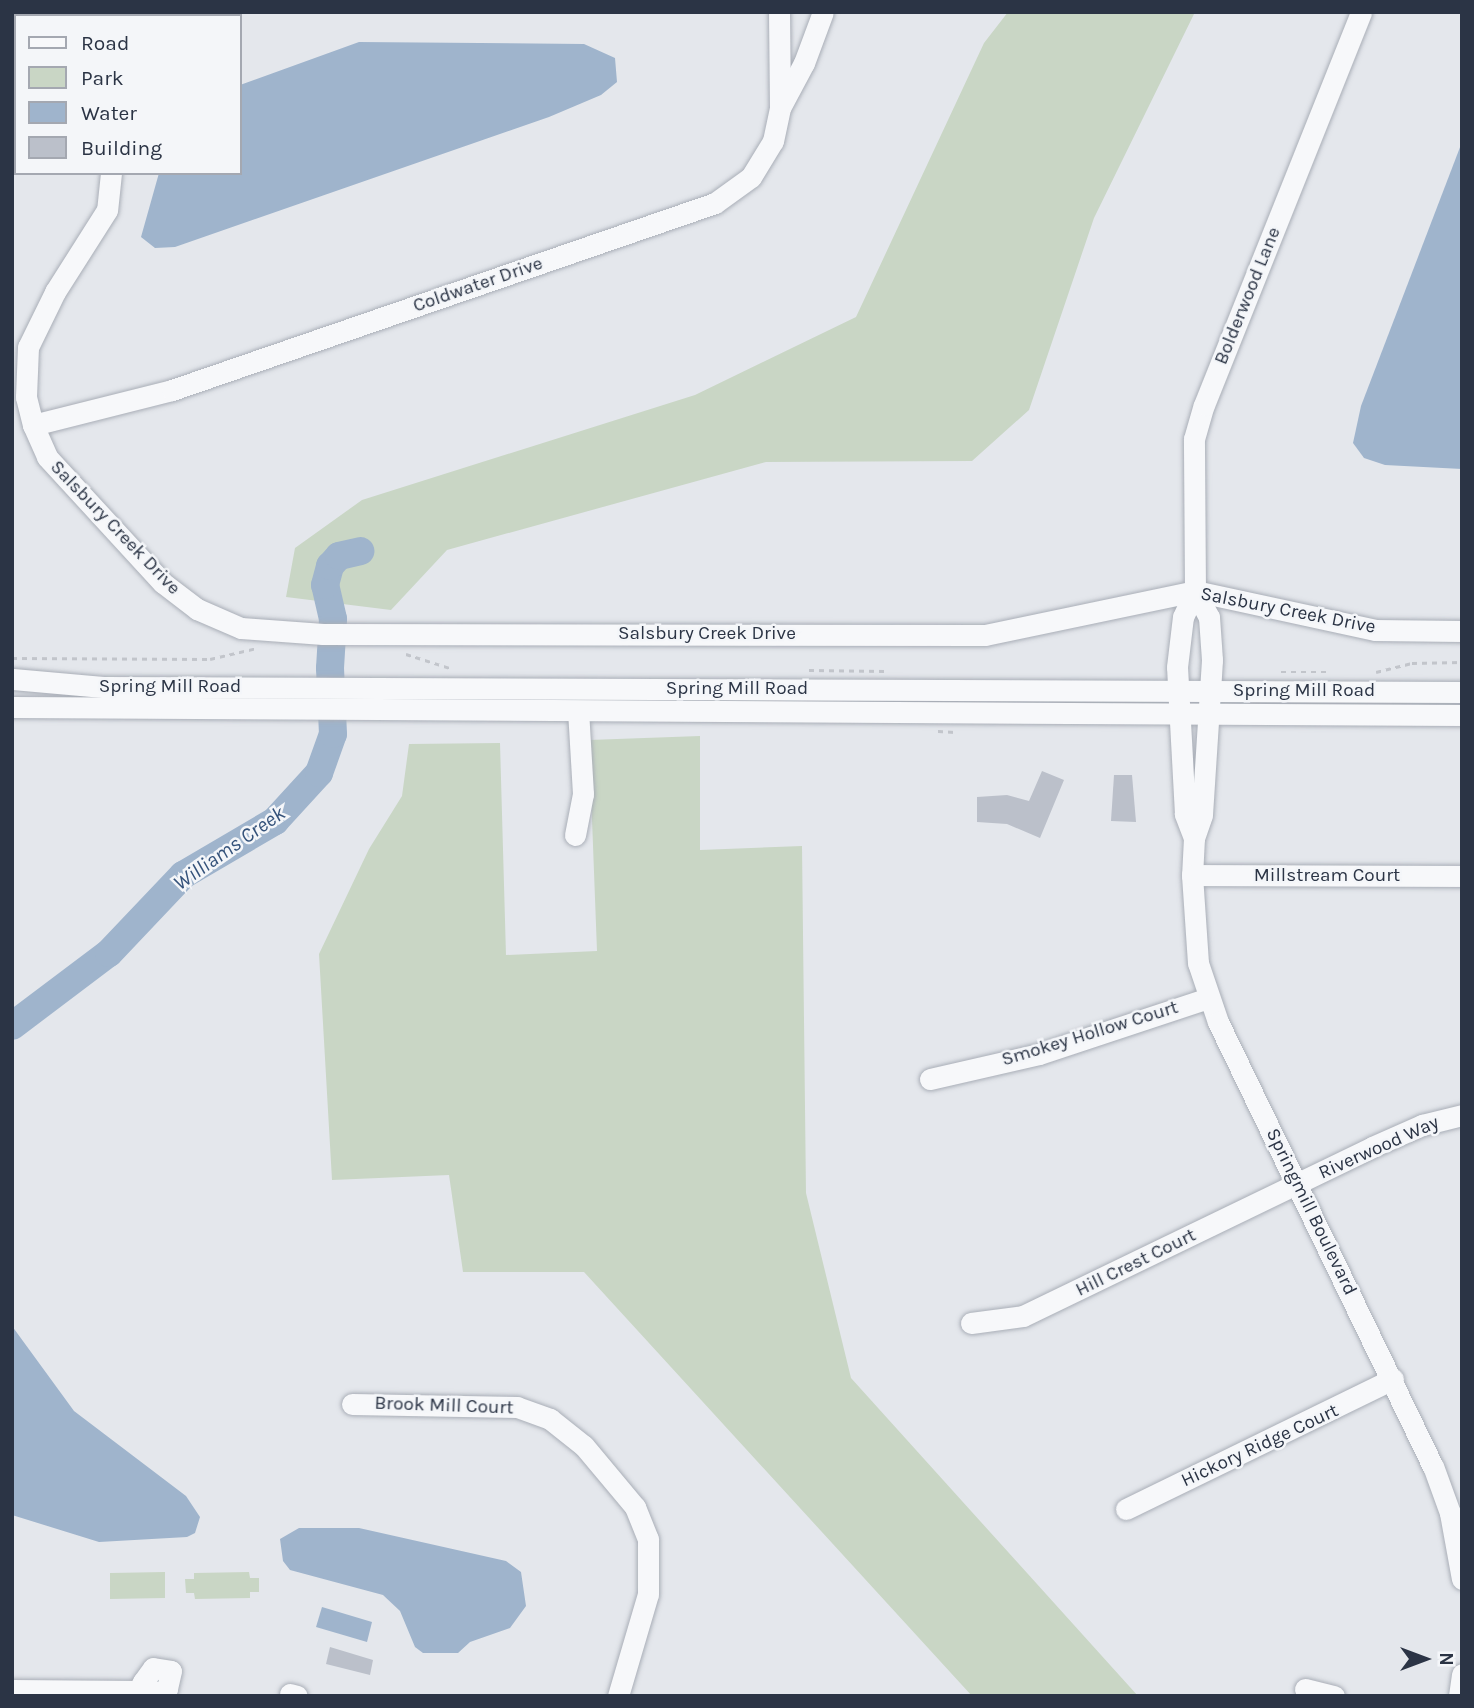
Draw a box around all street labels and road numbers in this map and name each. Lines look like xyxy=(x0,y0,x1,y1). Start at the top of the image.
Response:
street label: Bolderwood Lane xyxy=(1210,224,1286,368)
street label: Coldwater Drive xyxy=(410,252,546,318)
street label: Salsbury Creek Drive xyxy=(45,456,185,600)
street label: Salsbury Creek Drive xyxy=(1199,583,1377,639)
street label: Salsbury Creek Drive xyxy=(618,623,796,645)
street label: Spring Mill Road xyxy=(99,676,241,698)
street label: Spring Mill Road xyxy=(666,678,808,700)
street label: Spring Mill Road xyxy=(1233,680,1375,702)
street label: Millstream Court xyxy=(1254,865,1400,887)
street label: Smokey Hollow Court xyxy=(999,996,1181,1072)
street label: Riverwood Way xyxy=(1315,1111,1443,1185)
street label: Springmill Boulevard xyxy=(1261,1125,1361,1299)
street label: Hill Crest Court xyxy=(1072,1224,1200,1302)
street label: Brook Mill Court xyxy=(374,1392,514,1420)
street label: Hickory Ridge Court xyxy=(1178,1400,1342,1492)

